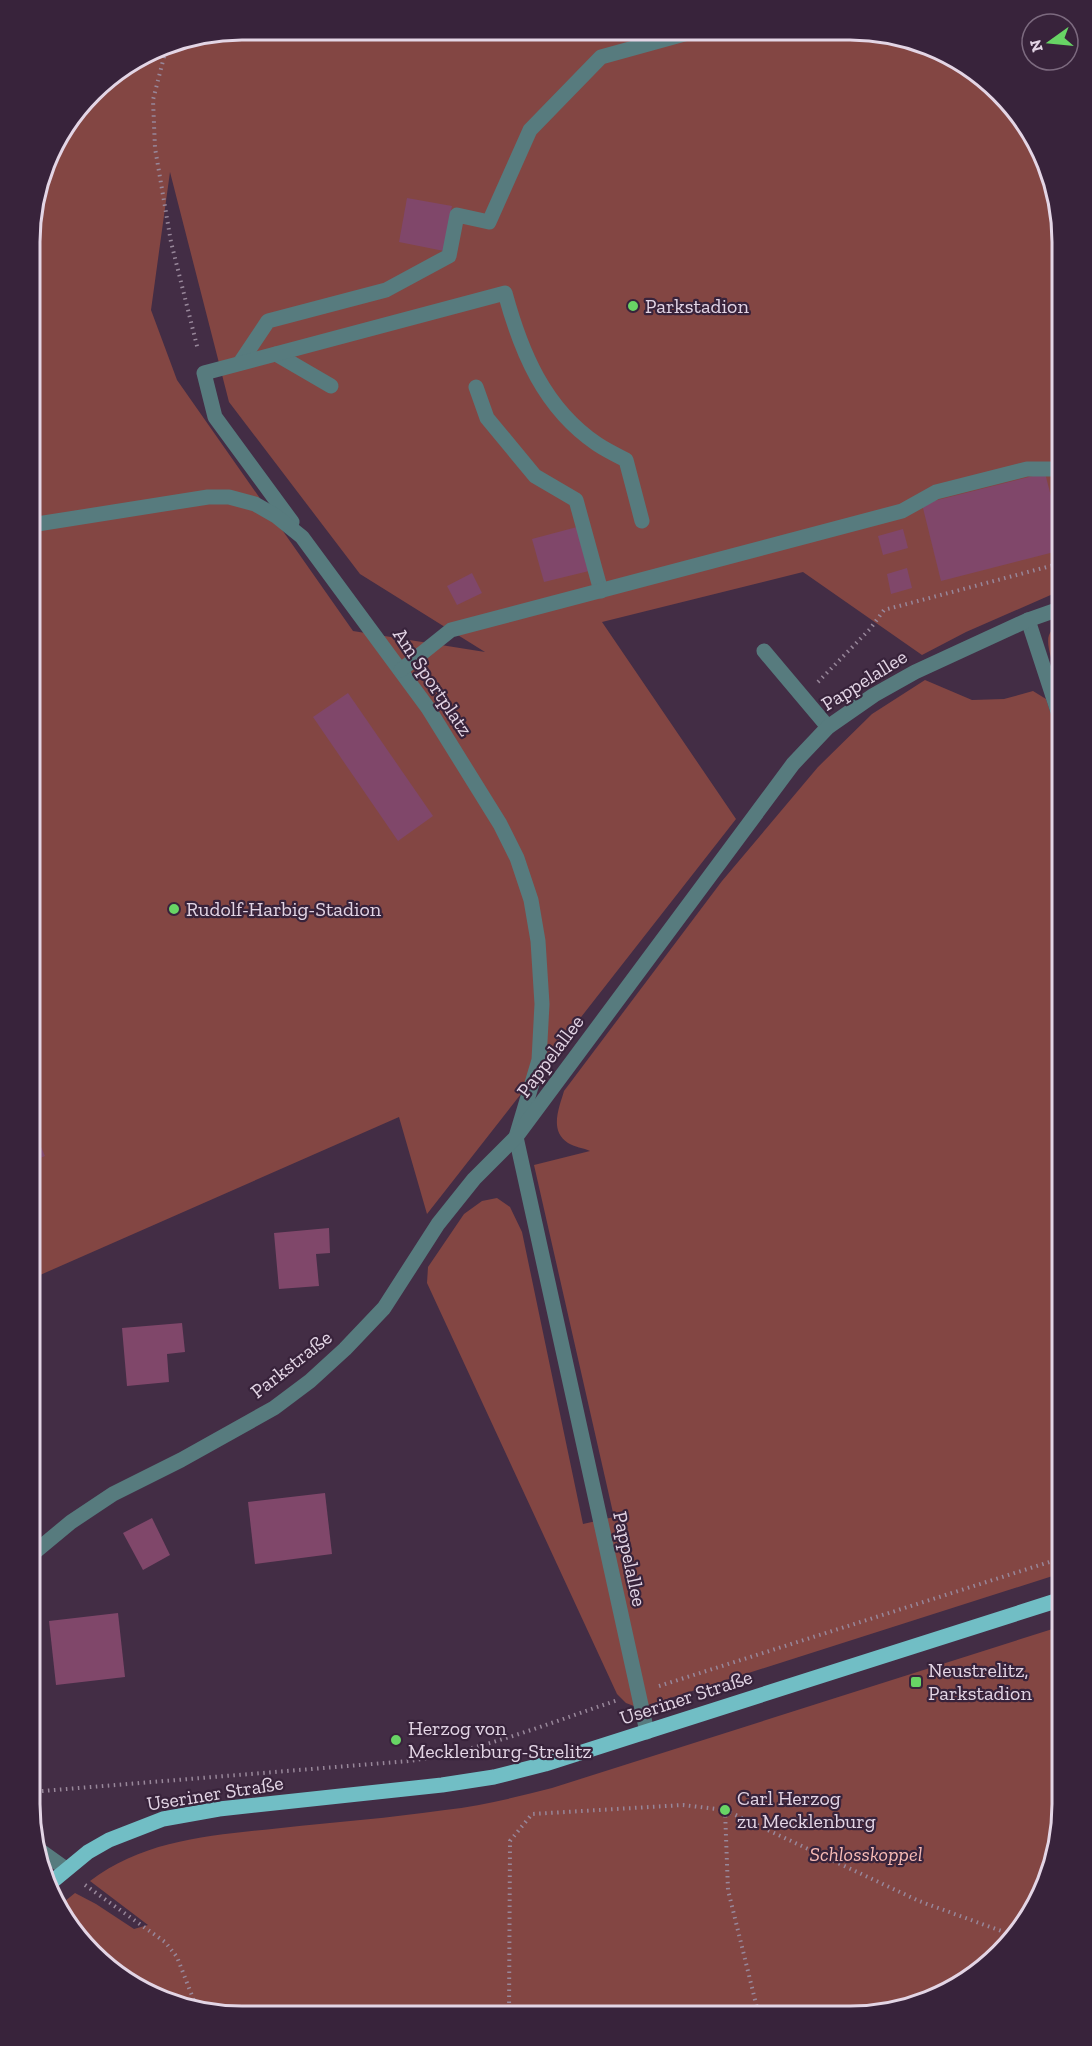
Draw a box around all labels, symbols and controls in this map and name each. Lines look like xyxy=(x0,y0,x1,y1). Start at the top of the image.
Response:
north arrow xyxy=(1020,12,1080,72)
text: N xyxy=(1025,37,1047,54)
place label: Parkstadion xyxy=(645,294,749,318)
marker: Parkstadion xyxy=(626,299,640,313)
street label: Am Sportplatz xyxy=(388,623,478,741)
street label: Pappelallee xyxy=(817,644,911,716)
place label: Rudolf-Harbig-Stadion xyxy=(186,897,382,921)
marker: Rudolf-Harbig-Stadion xyxy=(167,902,181,916)
street label: Pappelallee xyxy=(511,1010,589,1102)
street label: Parkstraße xyxy=(246,1325,336,1403)
street label: Pappelallee xyxy=(608,1509,652,1609)
place label: Neustrelitz, Parkstadion xyxy=(928,1658,1032,1705)
street label: Useriner Straße xyxy=(617,1664,755,1730)
marker: Neustrelitz, Parkstadion xyxy=(909,1675,923,1689)
place label: Herzog von Mecklenburg-Strelitz xyxy=(408,1716,592,1763)
marker: Herzog von Mecklenburg-Strelitz xyxy=(389,1733,403,1747)
street label: Useriner Straße xyxy=(145,1770,285,1816)
place label: Carl Herzog zu Mecklenburg xyxy=(737,1786,876,1833)
marker: Carl Herzog zu Mecklenburg xyxy=(718,1803,732,1817)
park label: Schlosskoppel xyxy=(809,1842,923,1866)

